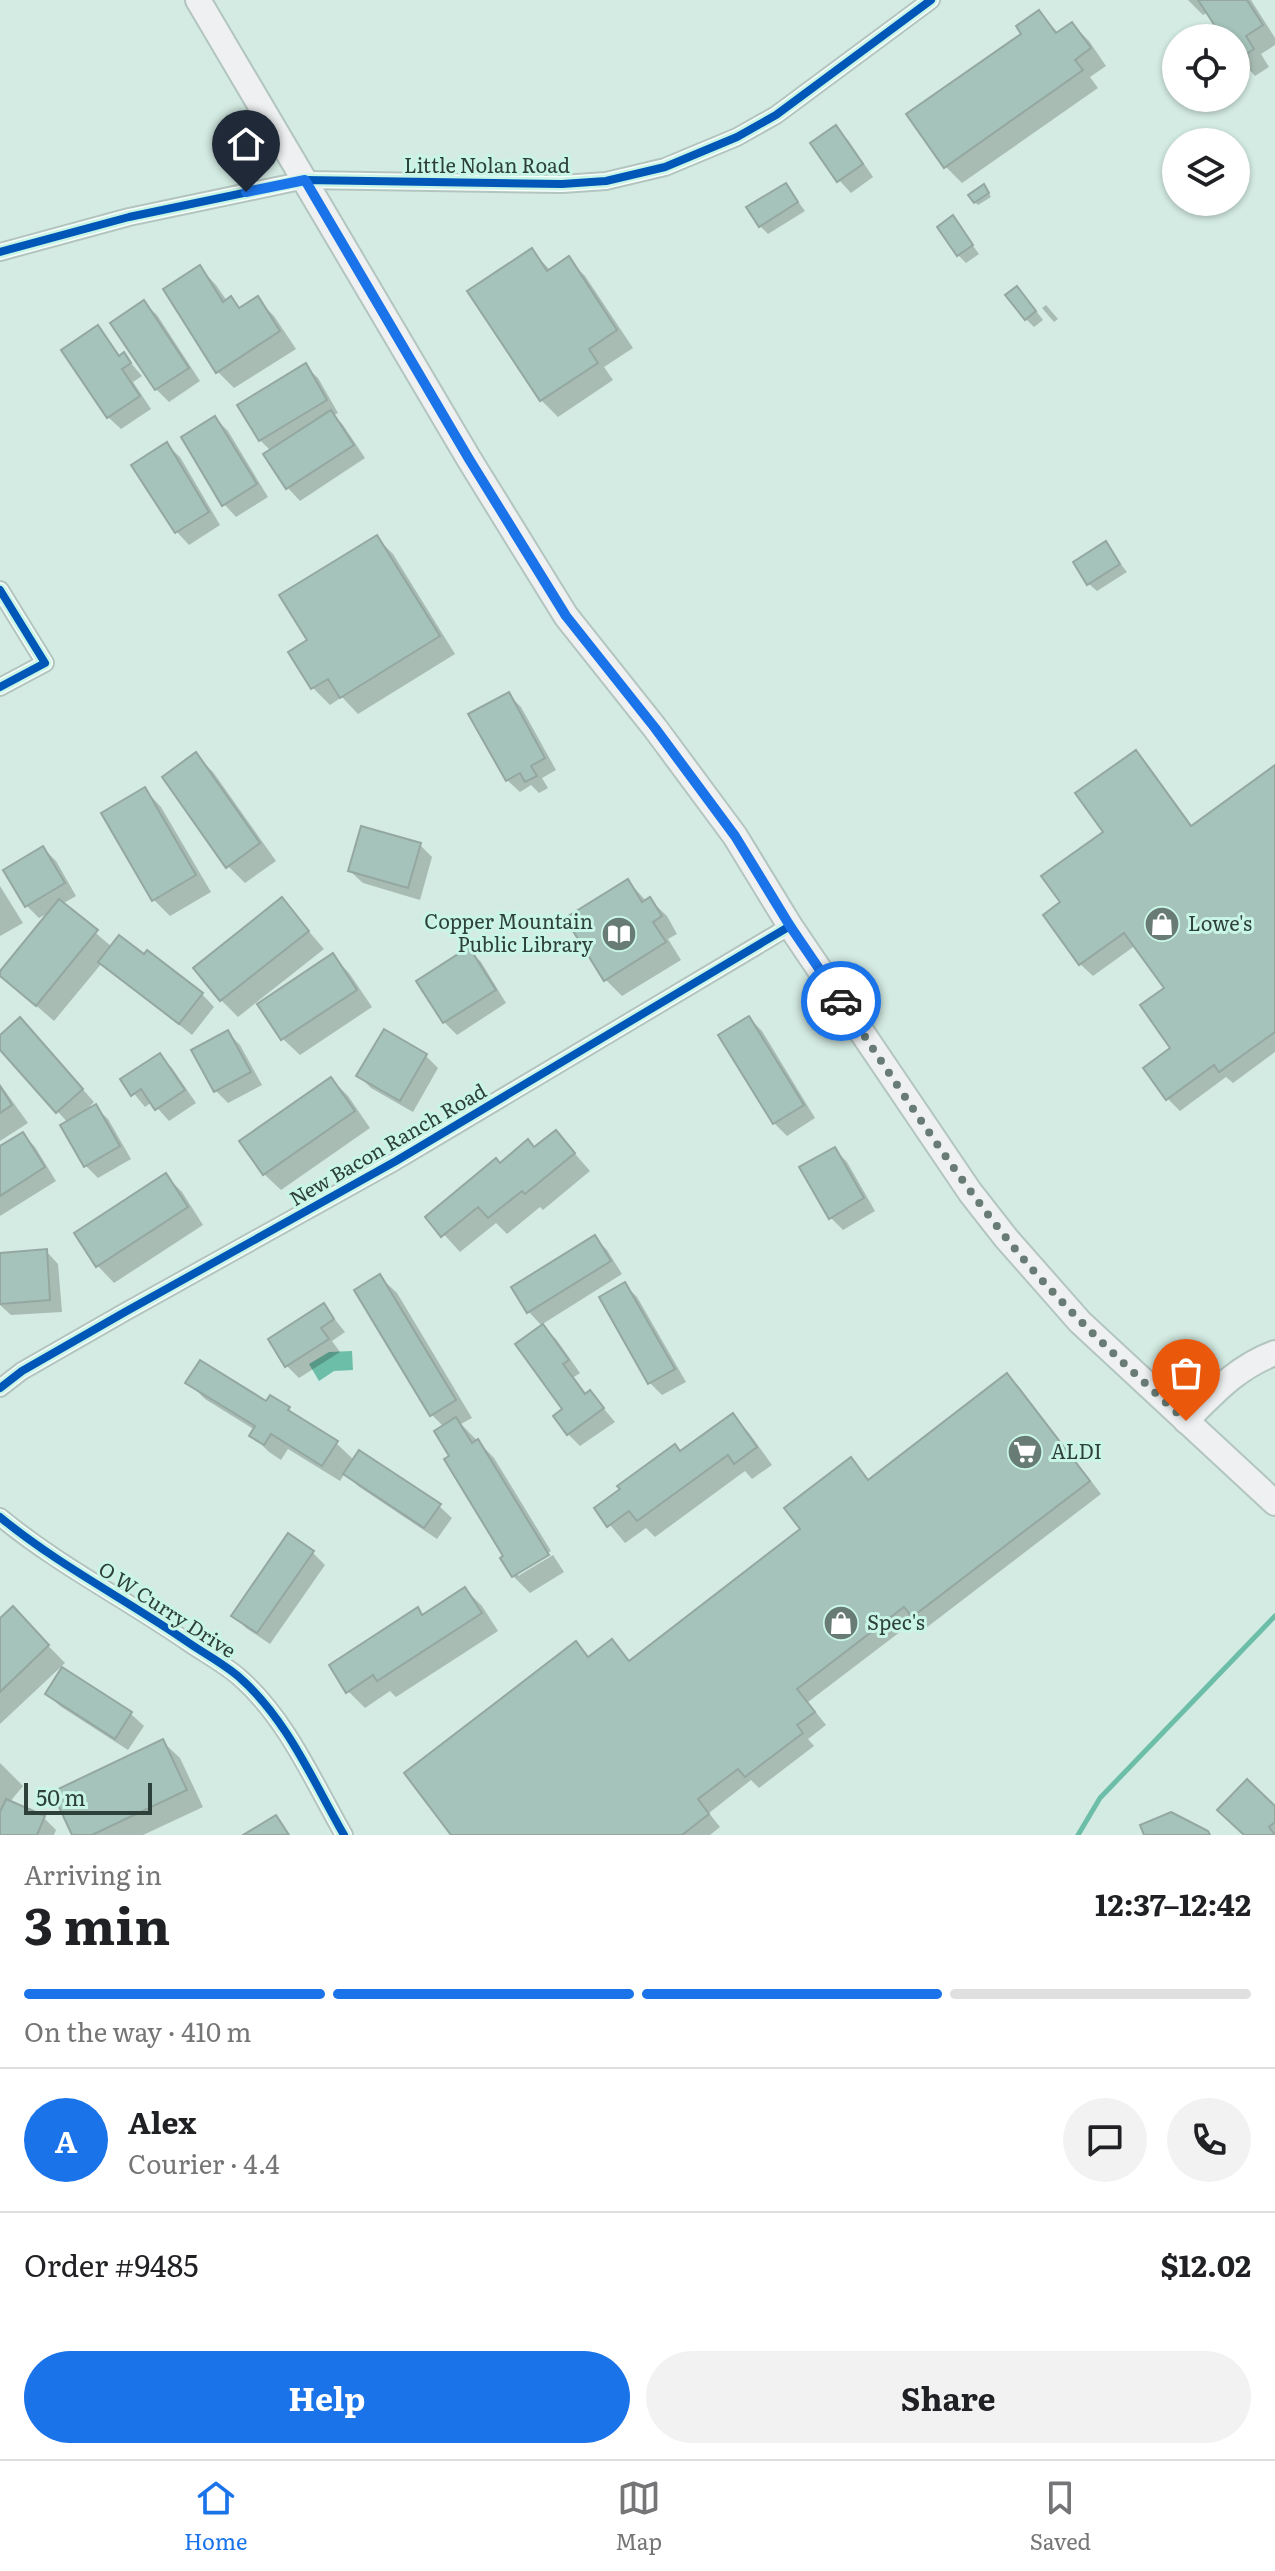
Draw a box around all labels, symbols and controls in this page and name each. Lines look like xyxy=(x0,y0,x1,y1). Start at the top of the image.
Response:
map controls xyxy=(1162,24,1250,216)
button: locate xyxy=(1162,24,1250,112)
pin xyxy=(212,110,280,192)
icon: home xyxy=(224,122,268,166)
button: layers xyxy=(1162,128,1250,216)
street label: Little Nolan Road xyxy=(404,149,570,179)
place label: Copper Mountain Public Library xyxy=(424,905,593,958)
shop icon: Lowe's xyxy=(1143,905,1181,943)
place label: Lowe's xyxy=(1188,907,1252,937)
library icon: Copper Mountain Public Library xyxy=(600,915,638,953)
courier xyxy=(801,961,881,1041)
icon: car xyxy=(819,979,863,1023)
street label: New Bacon Ranch Road xyxy=(283,1075,491,1212)
pin xyxy=(1152,1339,1220,1421)
icon: bag xyxy=(1164,1351,1208,1395)
supermarket icon: ALDI xyxy=(1006,1433,1044,1471)
place label: ALDI xyxy=(1051,1435,1102,1465)
street label: O W Curry Drive xyxy=(94,1553,243,1664)
shop icon: Spec's xyxy=(822,1604,860,1642)
place label: Spec's xyxy=(867,1606,925,1636)
scale bar xyxy=(24,1779,152,1815)
text: 50 m xyxy=(36,1780,86,1813)
text: Arriving in xyxy=(24,1854,162,1893)
text: 12:37–12:42 xyxy=(1095,1881,1251,1925)
text: 3 min xyxy=(24,1884,170,1961)
text: On the way · 410 m xyxy=(24,2011,252,2050)
button: chat xyxy=(1063,2098,1147,2182)
button: phone xyxy=(1167,2098,1251,2182)
text: Alex xyxy=(128,2099,196,2143)
text: A xyxy=(55,2118,77,2162)
text: Courier · 4.4 xyxy=(128,2143,280,2182)
text: Order #9485 xyxy=(24,2242,198,2286)
text: $12.02 xyxy=(1161,2242,1251,2286)
button: Help xyxy=(24,2351,630,2443)
button: Share xyxy=(646,2351,1251,2443)
tab: Home xyxy=(184,2476,247,2557)
tab: Map xyxy=(615,2476,662,2557)
tab: Saved xyxy=(1030,2476,1091,2557)

